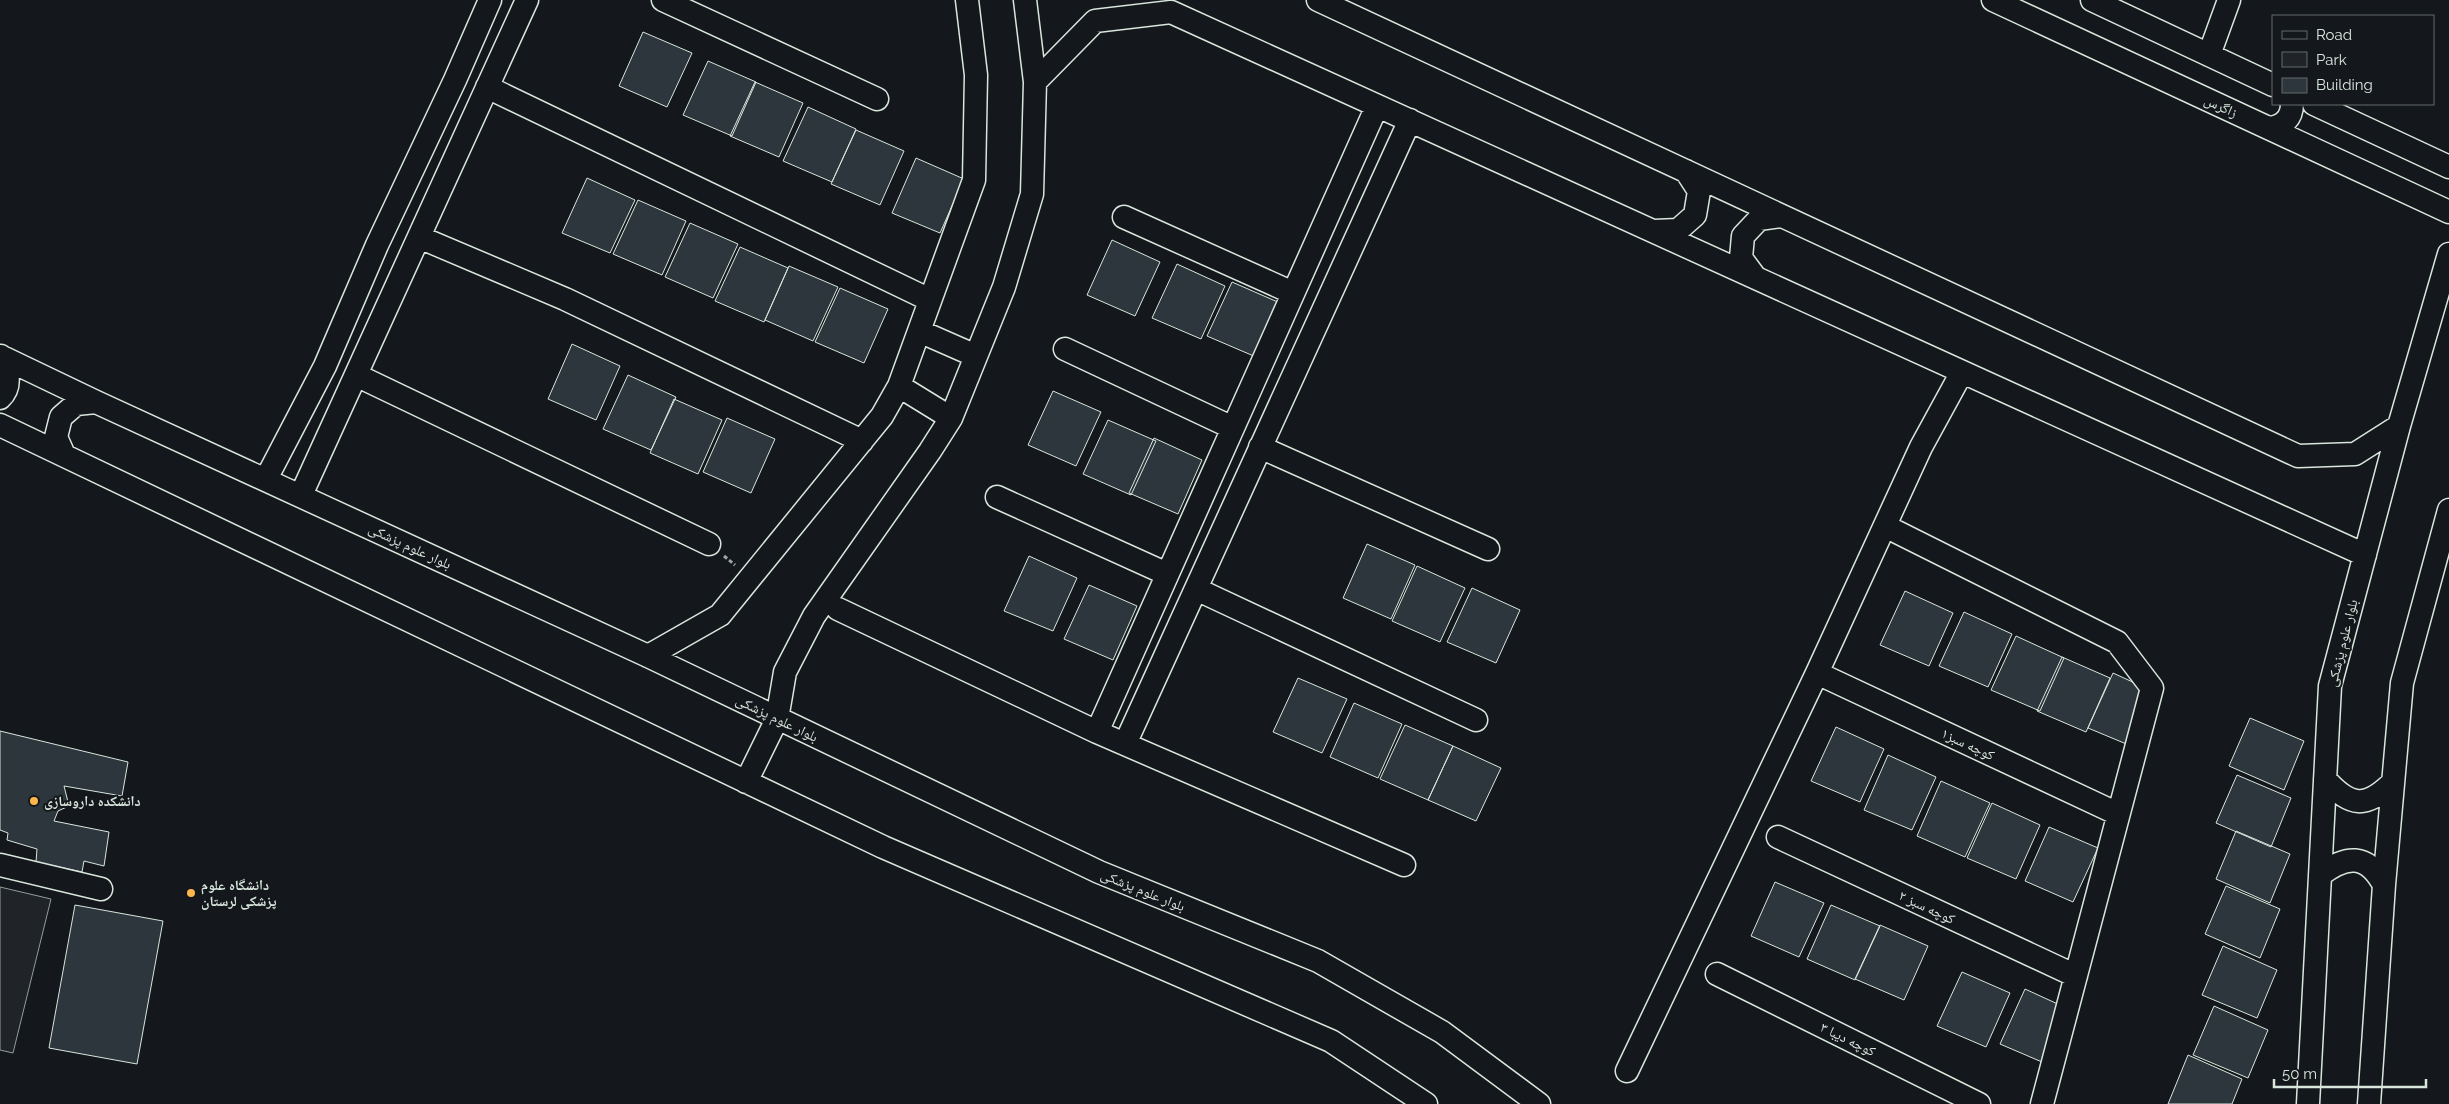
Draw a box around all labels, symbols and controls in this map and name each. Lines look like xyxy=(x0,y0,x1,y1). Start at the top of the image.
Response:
legend xyxy=(2272,15,2434,105)
text: Road xyxy=(2316,26,2352,44)
text: Park xyxy=(2316,51,2347,69)
text: Building xyxy=(2316,76,2373,94)
street label: زاگرس xyxy=(2202,91,2240,121)
street label: بلوار علوم پزشکی xyxy=(365,520,454,574)
street label: بلوار علوم پزشکی xyxy=(2323,598,2363,689)
street label: بلوار علوم پزشکی xyxy=(732,691,821,747)
street label: کوچه سبز۱ xyxy=(1939,725,1997,764)
place label: دانشکده داروسازی xyxy=(44,793,141,810)
marker: دانشکده داروسازی xyxy=(28,795,40,807)
street label: بلوار علوم پزشکی xyxy=(1098,866,1188,916)
place label: دانشگاه علوم پزشکی لرستان xyxy=(201,877,277,910)
marker: دانشگاه علوم پزشکی لرستان xyxy=(185,887,197,899)
street label: کوچه سبز ۲ xyxy=(1896,887,1958,928)
street label: کوچه دیبا ۳ xyxy=(1817,1019,1878,1060)
scale bar xyxy=(2274,1056,2426,1088)
text: 50 m xyxy=(2282,1065,2317,1083)

